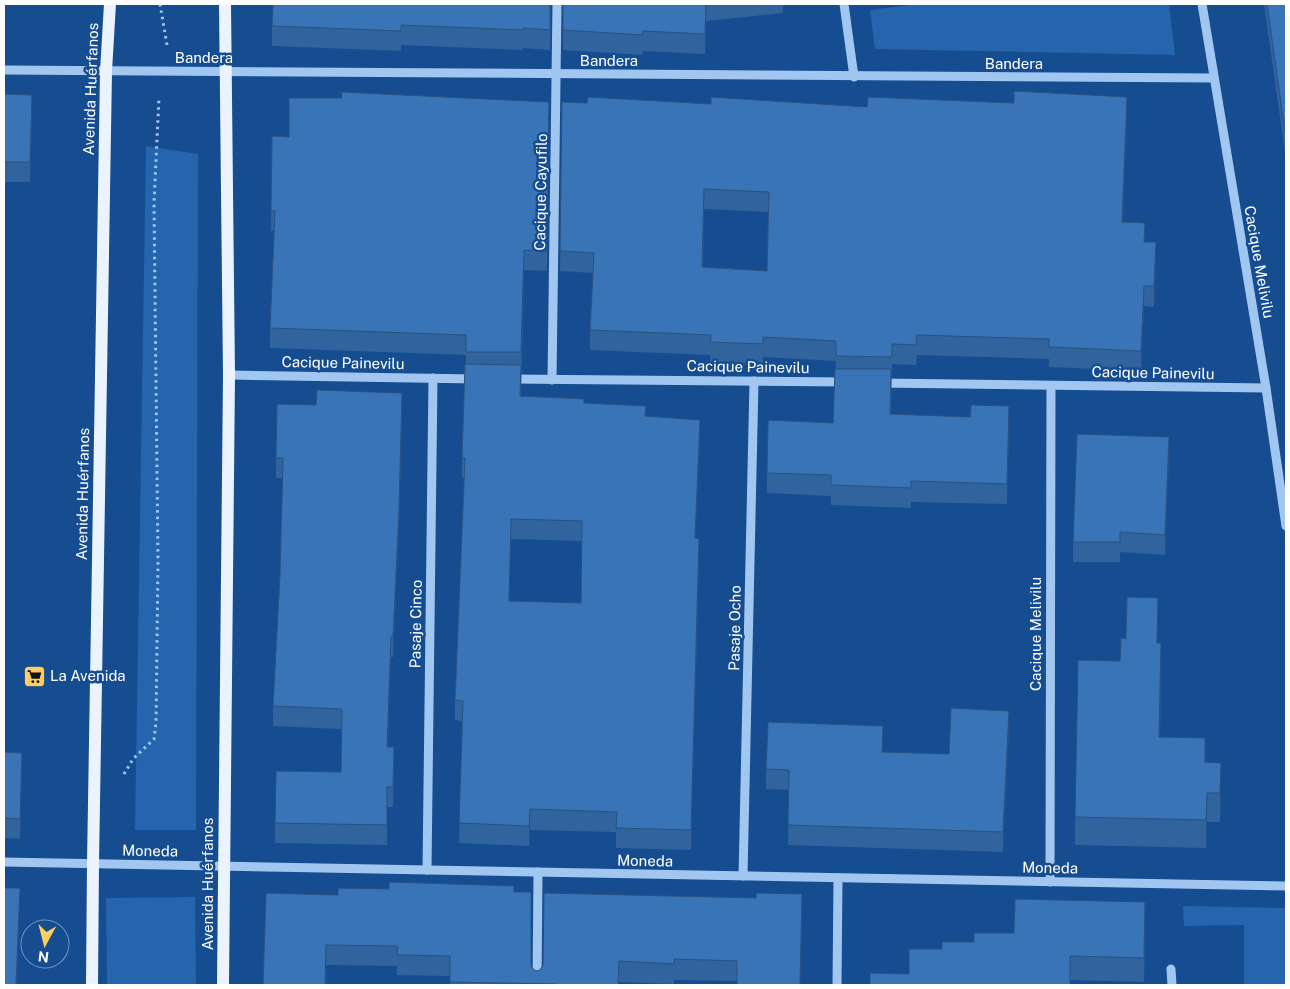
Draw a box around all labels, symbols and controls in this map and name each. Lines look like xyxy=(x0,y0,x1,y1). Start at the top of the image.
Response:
street label: Avenida Huérfanos xyxy=(80,22,101,156)
street label: Bandera xyxy=(175,49,233,66)
street label: Bandera xyxy=(580,52,638,69)
street label: Bandera xyxy=(985,55,1043,72)
street label: Cacique Cayufilo xyxy=(531,133,550,251)
street label: Cacique Melivilu xyxy=(1241,204,1278,320)
street label: Cacique Painevilu xyxy=(281,353,405,372)
street label: Cacique Painevilu xyxy=(686,357,810,376)
street label: Cacique Painevilu xyxy=(1091,363,1215,382)
street label: Avenida Huérfanos xyxy=(73,428,92,560)
street label: Cacique Melivilu xyxy=(1027,577,1044,691)
street label: Pasaje Cinco xyxy=(406,579,425,669)
street label: Pasaje Ocho xyxy=(725,585,744,671)
supermarket icon: La Avenida xyxy=(22,664,46,688)
place label: La Avenida xyxy=(50,667,126,684)
street label: Avenida Huérfanos xyxy=(199,818,216,950)
street label: Moneda xyxy=(122,842,178,859)
street label: Moneda xyxy=(617,852,673,869)
street label: Moneda xyxy=(1022,859,1078,876)
north arrow xyxy=(20,919,70,969)
text: N xyxy=(37,948,50,966)

